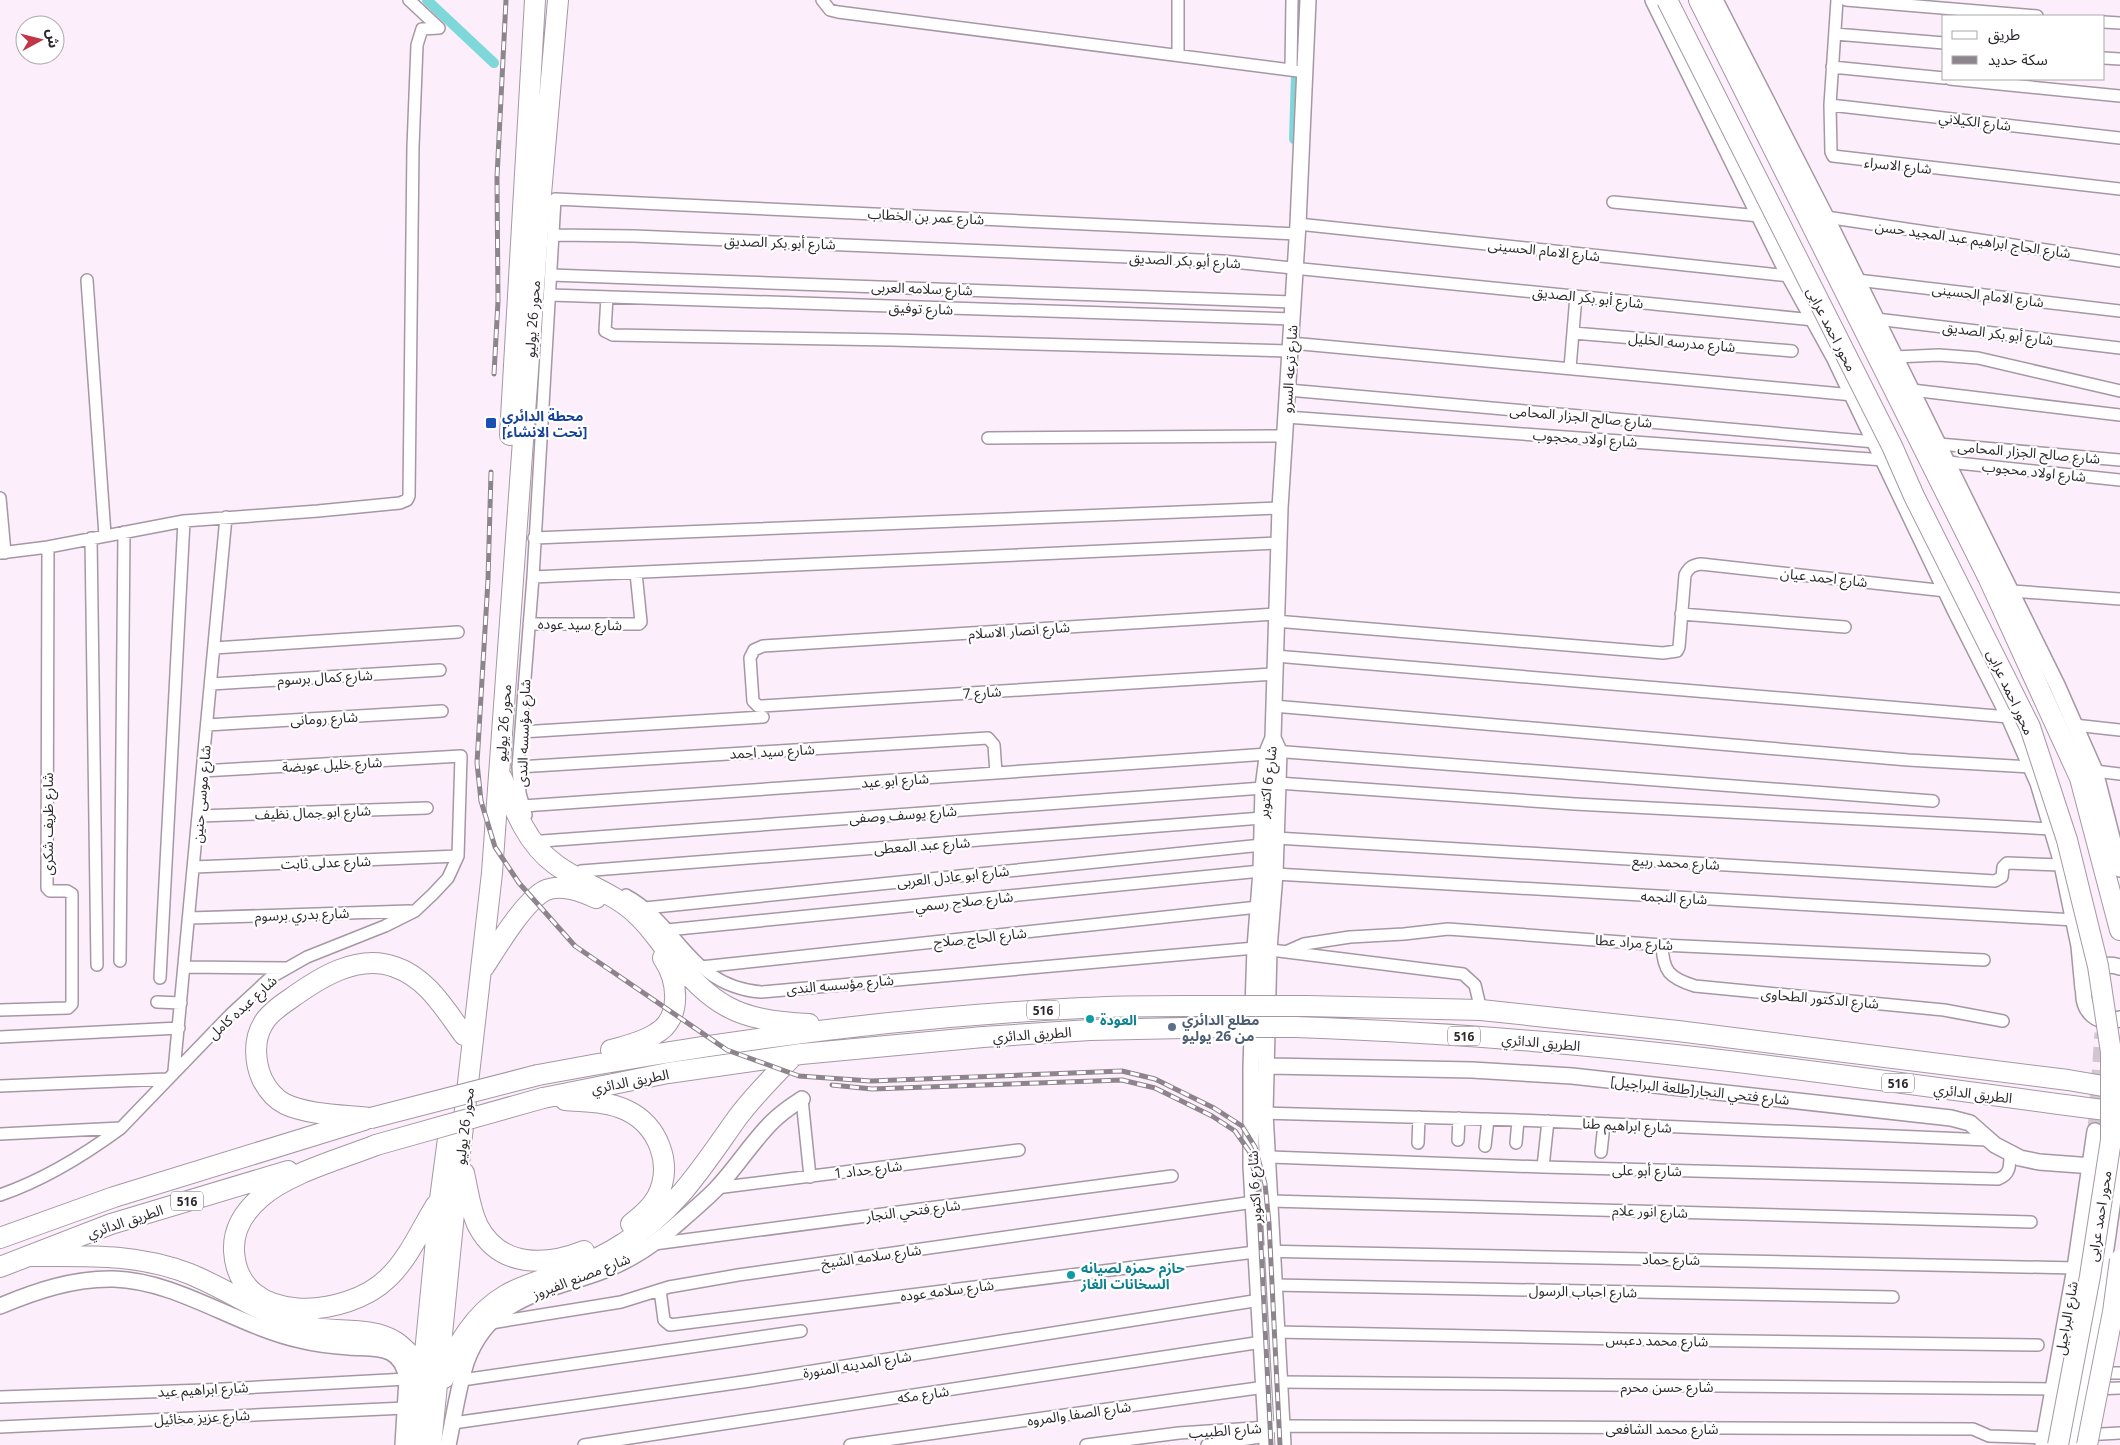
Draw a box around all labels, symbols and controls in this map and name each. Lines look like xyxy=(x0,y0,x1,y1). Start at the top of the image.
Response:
north arrow xyxy=(15,15,65,65)
legend xyxy=(1942,15,2105,80)
text: طريق xyxy=(1988,24,2020,45)
text: ش xyxy=(43,28,64,49)
text: سكة حديد xyxy=(1988,49,2048,69)
street label: شارع الكيلاني xyxy=(1937,107,2012,137)
street label: شارع الاسراء xyxy=(1863,152,1933,180)
street label: شارع عمر بن الخطاب xyxy=(867,203,985,231)
street label: شارع الحاج ابراهيم عبد المجيد حسن xyxy=(1874,216,2072,264)
street label: شارع أبو بكر الصديق xyxy=(724,231,836,255)
street label: شارع الامام الحسينى xyxy=(1487,235,1601,267)
street label: شارع أبو بكر الصديق xyxy=(1129,248,1241,274)
street label: شارع سلامه العربى xyxy=(871,277,973,301)
street label: شارع الامام الحسينى xyxy=(1931,279,2045,313)
street label: محور 26 يوليو xyxy=(520,280,544,358)
street label: شارع أبو بكر الصديق xyxy=(1531,282,1644,314)
street label: محور احمد عرابى xyxy=(1803,284,1861,374)
street label: شارع توفيق xyxy=(888,297,954,321)
street label: شارع أبو بكر الصديق xyxy=(1941,317,2055,351)
street label: شارع ترعه السرو xyxy=(1276,324,1304,414)
street label: شارع مدرسه الخليل xyxy=(1628,328,1736,358)
street label: شارع صالح الجزار المحامى xyxy=(1509,400,1653,434)
place label: محطة الدائري [تحت الانشاء] xyxy=(502,406,588,441)
marker: محطة الدائري [تحت الانشاء] xyxy=(484,416,498,430)
street label: شارع اولاد محجوب xyxy=(1532,425,1638,453)
street label: شارع صالح الجزار المحامى xyxy=(1957,436,2101,470)
street label: شارع اولاد محجوب xyxy=(1981,456,2087,488)
street label: شارع احمد عيان xyxy=(1779,563,1869,593)
street label: شارع سيد عوده xyxy=(538,614,622,636)
street label: شارع انصار الاسلام xyxy=(968,617,1071,645)
street label: محور احمد عرابى xyxy=(1983,646,2039,738)
street label: شارع كمال برسوم xyxy=(277,665,373,691)
street label: شارع مؤسسه الندى xyxy=(512,679,536,787)
street label: شارع 7 xyxy=(962,681,1002,705)
street label: محور 26 يوليو xyxy=(491,684,515,762)
street label: شارع رومانى xyxy=(290,707,358,731)
street label: شارع سيد احمد xyxy=(729,739,815,765)
street label: شارع موسى حنين xyxy=(187,744,217,844)
street label: شارع 6 اكتوبر xyxy=(1253,745,1283,821)
street label: شارع خليل عويضة xyxy=(281,752,383,778)
street label: شارع ابو عيد xyxy=(860,768,930,794)
street label: شارع ظريف شكرى xyxy=(38,772,59,876)
street label: شارع ابو جمال نظيف xyxy=(255,800,372,826)
street label: شارع يوسف وصفى xyxy=(849,801,958,829)
street label: شارع عبد المعطى xyxy=(873,832,971,860)
street label: شارع محمد ربيع xyxy=(1632,850,1720,876)
street label: شارع عدلى ثابت xyxy=(281,851,372,875)
street label: شارع ابو عادل العربى xyxy=(896,861,1010,893)
street label: شارع صلاح رسمي xyxy=(914,886,1014,918)
street label: شارع النجمه xyxy=(1640,886,1708,910)
street label: شارع بدري برسوم xyxy=(254,903,350,927)
street label: شارع الحاج صلاح xyxy=(933,923,1028,953)
street label: شارع مراد عطا xyxy=(1594,930,1674,956)
street label: شارع مؤسسه الندى xyxy=(785,970,895,1000)
street label: شارع عبده كامل xyxy=(203,971,282,1045)
street label: شارع الدكتور الطحاوى xyxy=(1760,983,1880,1015)
road number: 516 xyxy=(1027,1000,1059,1020)
place label: العودة xyxy=(1100,1010,1137,1029)
place label: مطلع الدائري من 26 يوليو xyxy=(1182,1010,1259,1045)
marker: العودة xyxy=(1084,1013,1096,1025)
marker: مطلع الدائري من 26 يوليو xyxy=(1166,1021,1178,1033)
street label: الطريق الدائري xyxy=(992,1022,1072,1048)
road number: 516 xyxy=(1448,1026,1480,1046)
street label: الطريق الدائري xyxy=(1501,1029,1581,1057)
street label: الطريق الدائري xyxy=(589,1064,671,1100)
street label: شارع فتحي النجار[طلعة البراجيل] xyxy=(1609,1071,1790,1111)
road number: 516 xyxy=(1882,1074,1914,1092)
street label: الطريق الدائري xyxy=(1932,1079,2013,1109)
street label: محور 26 يوليو xyxy=(450,1086,478,1166)
street label: شارع ابراهيم طنا xyxy=(1582,1113,1672,1139)
street label: شارع 6 اكتوبر xyxy=(1243,1150,1267,1225)
street label: شارع حداد 1 xyxy=(833,1155,903,1185)
street label: شارع أبو على xyxy=(1612,1160,1682,1182)
street label: محور احمد عرابى xyxy=(2082,1169,2116,1263)
road number: 516 xyxy=(171,1192,203,1210)
street label: شارع فتحي النجار xyxy=(864,1195,962,1228)
street label: الطريق الدائري xyxy=(85,1200,166,1244)
street label: شارع انور علام xyxy=(1612,1200,1688,1224)
street label: شارع سلامه الشيخ xyxy=(820,1240,923,1274)
street label: شارع مصنع الفيروز xyxy=(528,1249,633,1306)
street label: شارع حماد xyxy=(1642,1249,1700,1271)
place label: حازم حمزه لصيانه السخانات الغاز xyxy=(1080,1258,1185,1293)
marker: حازم حمزه لصيانه السخانات الغاز xyxy=(1065,1269,1077,1281)
street label: شارع سلامه عوده xyxy=(899,1275,995,1307)
street label: شارع البراجيل xyxy=(2050,1279,2084,1357)
street label: شارع احباب الرسول xyxy=(1529,1281,1637,1303)
street label: شارع محمد دعبس xyxy=(1605,1330,1709,1352)
street label: شارع المدينه المنورة xyxy=(801,1346,913,1384)
street label: شارع ابراهيم عيد xyxy=(157,1377,249,1403)
street label: شارع حسن محرم xyxy=(1621,1377,1714,1398)
street label: شارع مكه xyxy=(896,1381,950,1409)
street label: شارع الصفا والمروه xyxy=(1026,1396,1132,1432)
street label: شارع عزيز مخائيل xyxy=(154,1405,251,1431)
street label: شارع الطبيب xyxy=(1188,1418,1262,1444)
street label: شارع محمد الشافعى xyxy=(1605,1419,1719,1440)

